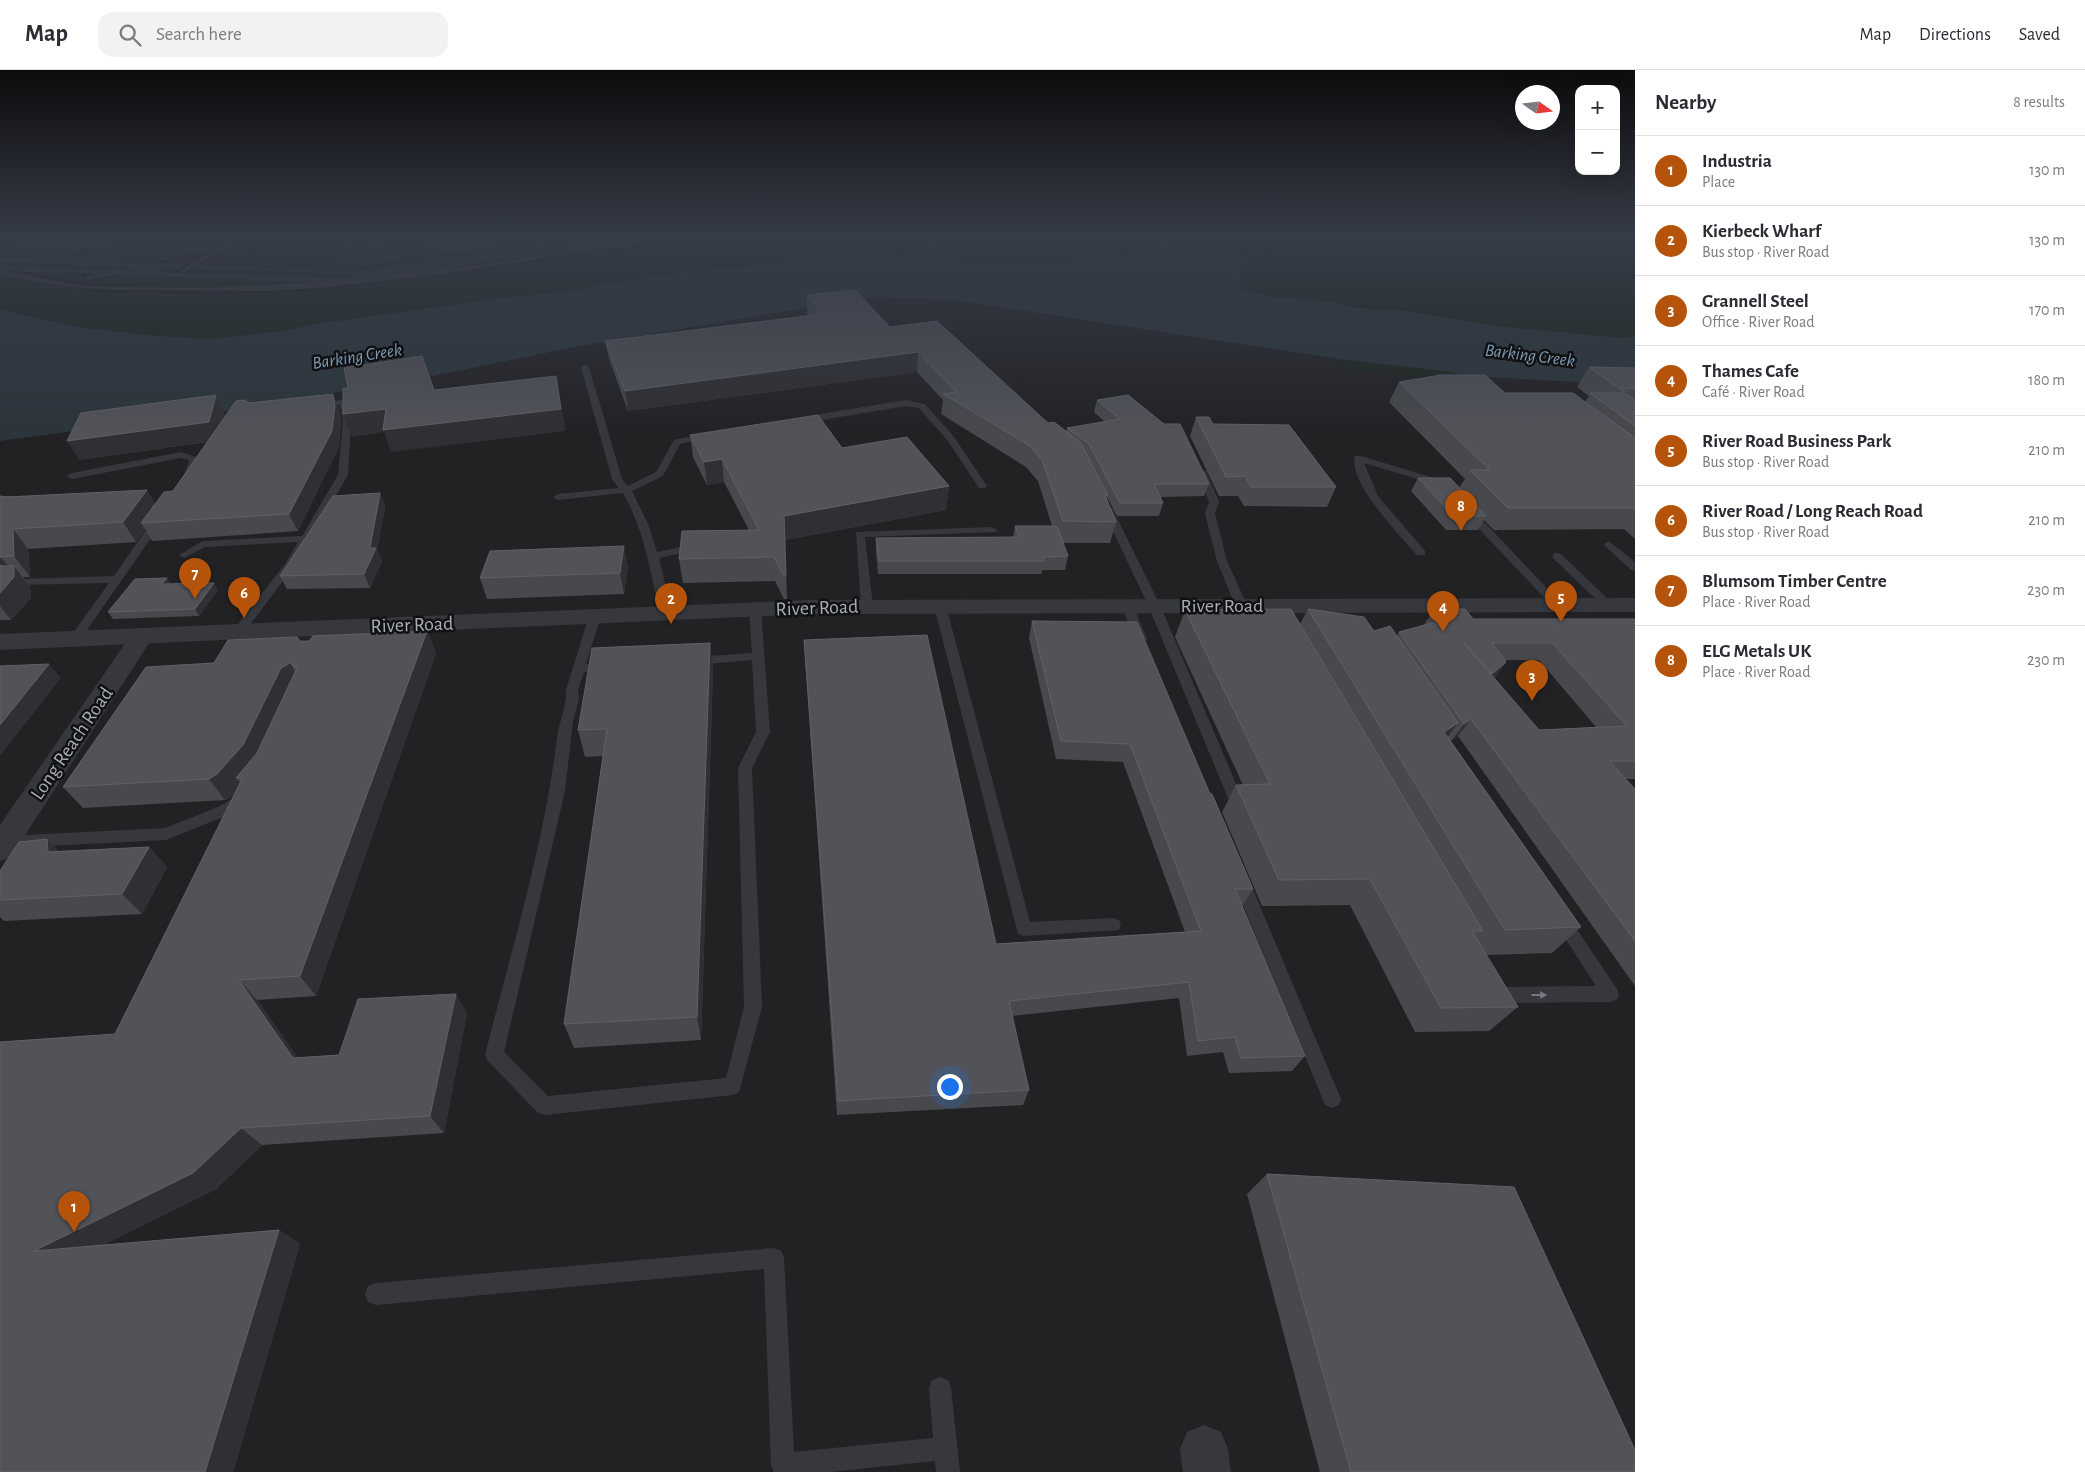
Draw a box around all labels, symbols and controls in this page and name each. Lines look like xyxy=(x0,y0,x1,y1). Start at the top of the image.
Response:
search box xyxy=(98,12,448,57)
icon: search xyxy=(116,21,144,49)
text: Map xyxy=(25,22,68,46)
text: Search here xyxy=(156,25,242,44)
text: Map xyxy=(1860,26,1891,44)
text: Directions xyxy=(1919,26,1991,44)
text: Saved xyxy=(2019,26,2060,44)
north arrow xyxy=(1515,85,1560,130)
map controls xyxy=(1575,85,1620,175)
button: + xyxy=(1575,85,1620,130)
text: Nearby xyxy=(1655,92,1716,113)
text: 8 results xyxy=(2013,94,2065,110)
button: − xyxy=(1575,130,1620,175)
text: Industria xyxy=(1702,152,1772,171)
text: 1 xyxy=(1668,162,1674,178)
text: 130 m xyxy=(2029,162,2065,178)
text: Place xyxy=(1702,174,1735,190)
text: Kierbeck Wharf xyxy=(1702,222,1821,241)
text: 2 xyxy=(1667,232,1675,248)
text: 130 m xyxy=(2029,232,2065,248)
text: Bus stop · River Road xyxy=(1702,244,1829,260)
text: Grannell Steel xyxy=(1702,292,1809,311)
text: 3 xyxy=(1668,302,1674,318)
text: 170 m xyxy=(2029,302,2065,318)
text: Office · River Road xyxy=(1702,314,1815,330)
water label: Barking Creek xyxy=(311,341,403,373)
water label: Barking Creek xyxy=(1484,342,1576,370)
text: Thames Cafe xyxy=(1702,362,1799,381)
text: 4 xyxy=(1667,372,1675,388)
text: 180 m xyxy=(2028,372,2065,388)
text: Café · River Road xyxy=(1702,384,1805,400)
text: River Road Business Park xyxy=(1702,432,1891,451)
text: 5 xyxy=(1668,442,1674,458)
text: 210 m xyxy=(2028,442,2065,458)
text: Bus stop · River Road xyxy=(1702,454,1829,470)
pin: 8 xyxy=(1445,490,1477,531)
text: River Road / Long Reach Road xyxy=(1702,502,1923,521)
text: 6 xyxy=(1667,512,1675,528)
text: 210 m xyxy=(2028,512,2065,528)
text: Bus stop · River Road xyxy=(1702,524,1829,540)
pin: 7 xyxy=(179,558,211,599)
text: Blumsom Timber Centre xyxy=(1702,572,1887,591)
pin: 6 xyxy=(228,577,260,618)
pin: 5 xyxy=(1545,581,1577,622)
text: 7 xyxy=(1668,582,1674,598)
text: 230 m xyxy=(2027,582,2065,598)
pin: 2 xyxy=(655,583,687,624)
pin: 4 xyxy=(1427,591,1459,632)
text: Place · River Road xyxy=(1702,594,1810,610)
street label: River Road xyxy=(1181,596,1263,616)
street label: River Road xyxy=(775,597,859,619)
street label: River Road xyxy=(370,614,454,636)
text: ELG Metals UK xyxy=(1702,642,1811,661)
text: 8 xyxy=(1667,652,1675,668)
text: 230 m xyxy=(2027,652,2065,668)
pin: 3 xyxy=(1516,660,1548,701)
text: Place · River Road xyxy=(1702,664,1810,680)
street label: Long Reach Road xyxy=(27,684,117,803)
one-way arrow xyxy=(1531,991,1547,999)
your location xyxy=(937,1074,963,1100)
pin: 1 xyxy=(58,1191,90,1232)

